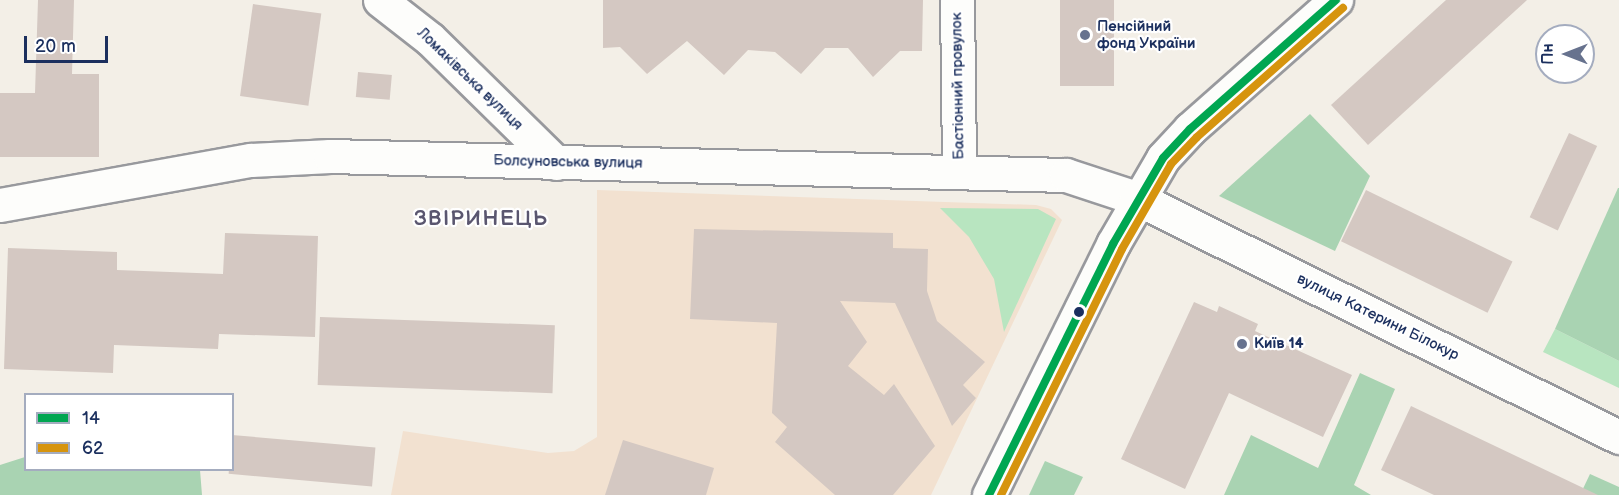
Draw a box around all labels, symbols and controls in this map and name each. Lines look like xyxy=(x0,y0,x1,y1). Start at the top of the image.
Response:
street label: Бастіонний провулок xyxy=(948,12,968,160)
place label: Пенсійний фонд України xyxy=(1097,17,1196,52)
scale bar xyxy=(27,24,111,62)
street label: Ломаківська вулиця xyxy=(413,24,527,134)
north arrow xyxy=(1535,24,1595,84)
marker: Пенсійний фонд України xyxy=(1078,28,1092,42)
text: 20 m xyxy=(35,36,76,57)
text: Пн xyxy=(1539,43,1558,65)
street label: Болсуновська вулиця xyxy=(493,152,643,172)
district label: ЗВІРИНЕЦЬ xyxy=(414,206,548,232)
street label: вулиця Катерини Білокур xyxy=(1294,270,1462,364)
unlabelled marker xyxy=(1073,306,1085,318)
place label: Київ 14 xyxy=(1254,335,1304,353)
marker: Київ 14 xyxy=(1235,337,1249,351)
legend xyxy=(24,393,234,471)
text: 14 xyxy=(82,408,100,429)
text: 62 xyxy=(82,438,104,459)

